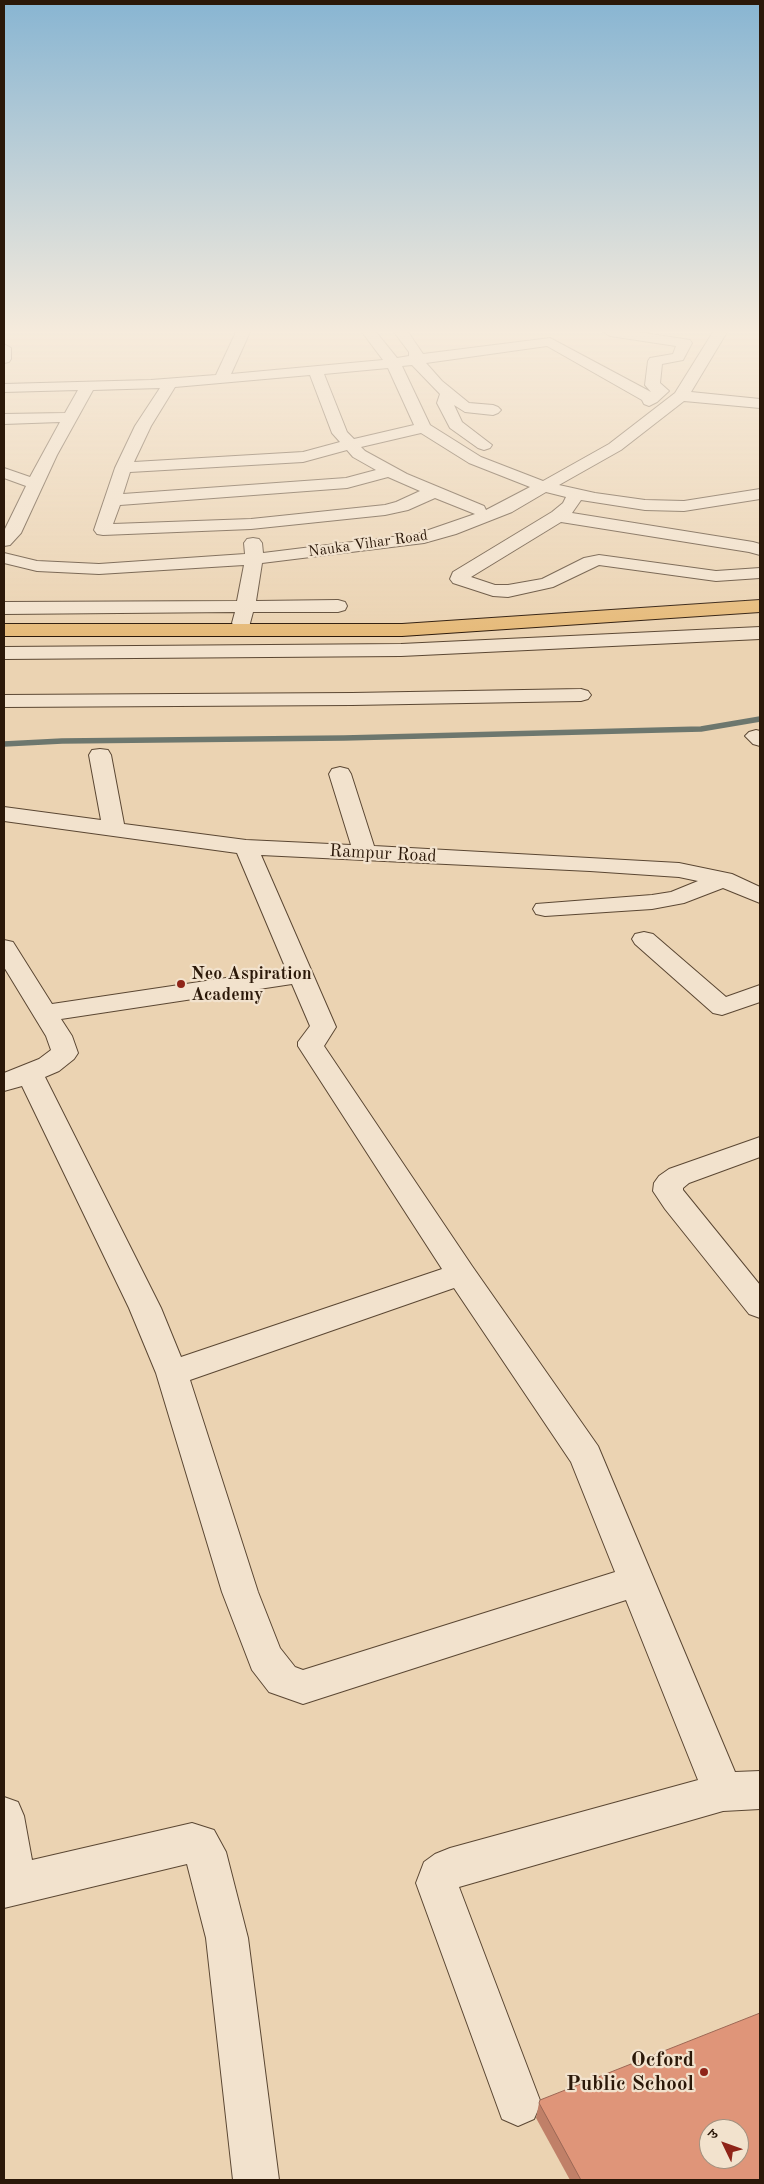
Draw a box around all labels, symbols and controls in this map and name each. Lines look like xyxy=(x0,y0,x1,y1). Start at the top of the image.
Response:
street label: Nauka Vihar Road xyxy=(307,527,429,561)
street label: Rampur Road xyxy=(329,840,437,868)
place label: Neo Aspiration Academy xyxy=(191,963,312,1006)
marker: Neo Aspiration Academy xyxy=(175,978,187,990)
place label: Ocford Public School xyxy=(566,2047,694,2097)
marker: Ocford Public School xyxy=(698,2066,710,2078)
north arrow xyxy=(699,2119,749,2169)
text: उ xyxy=(706,2127,721,2142)

